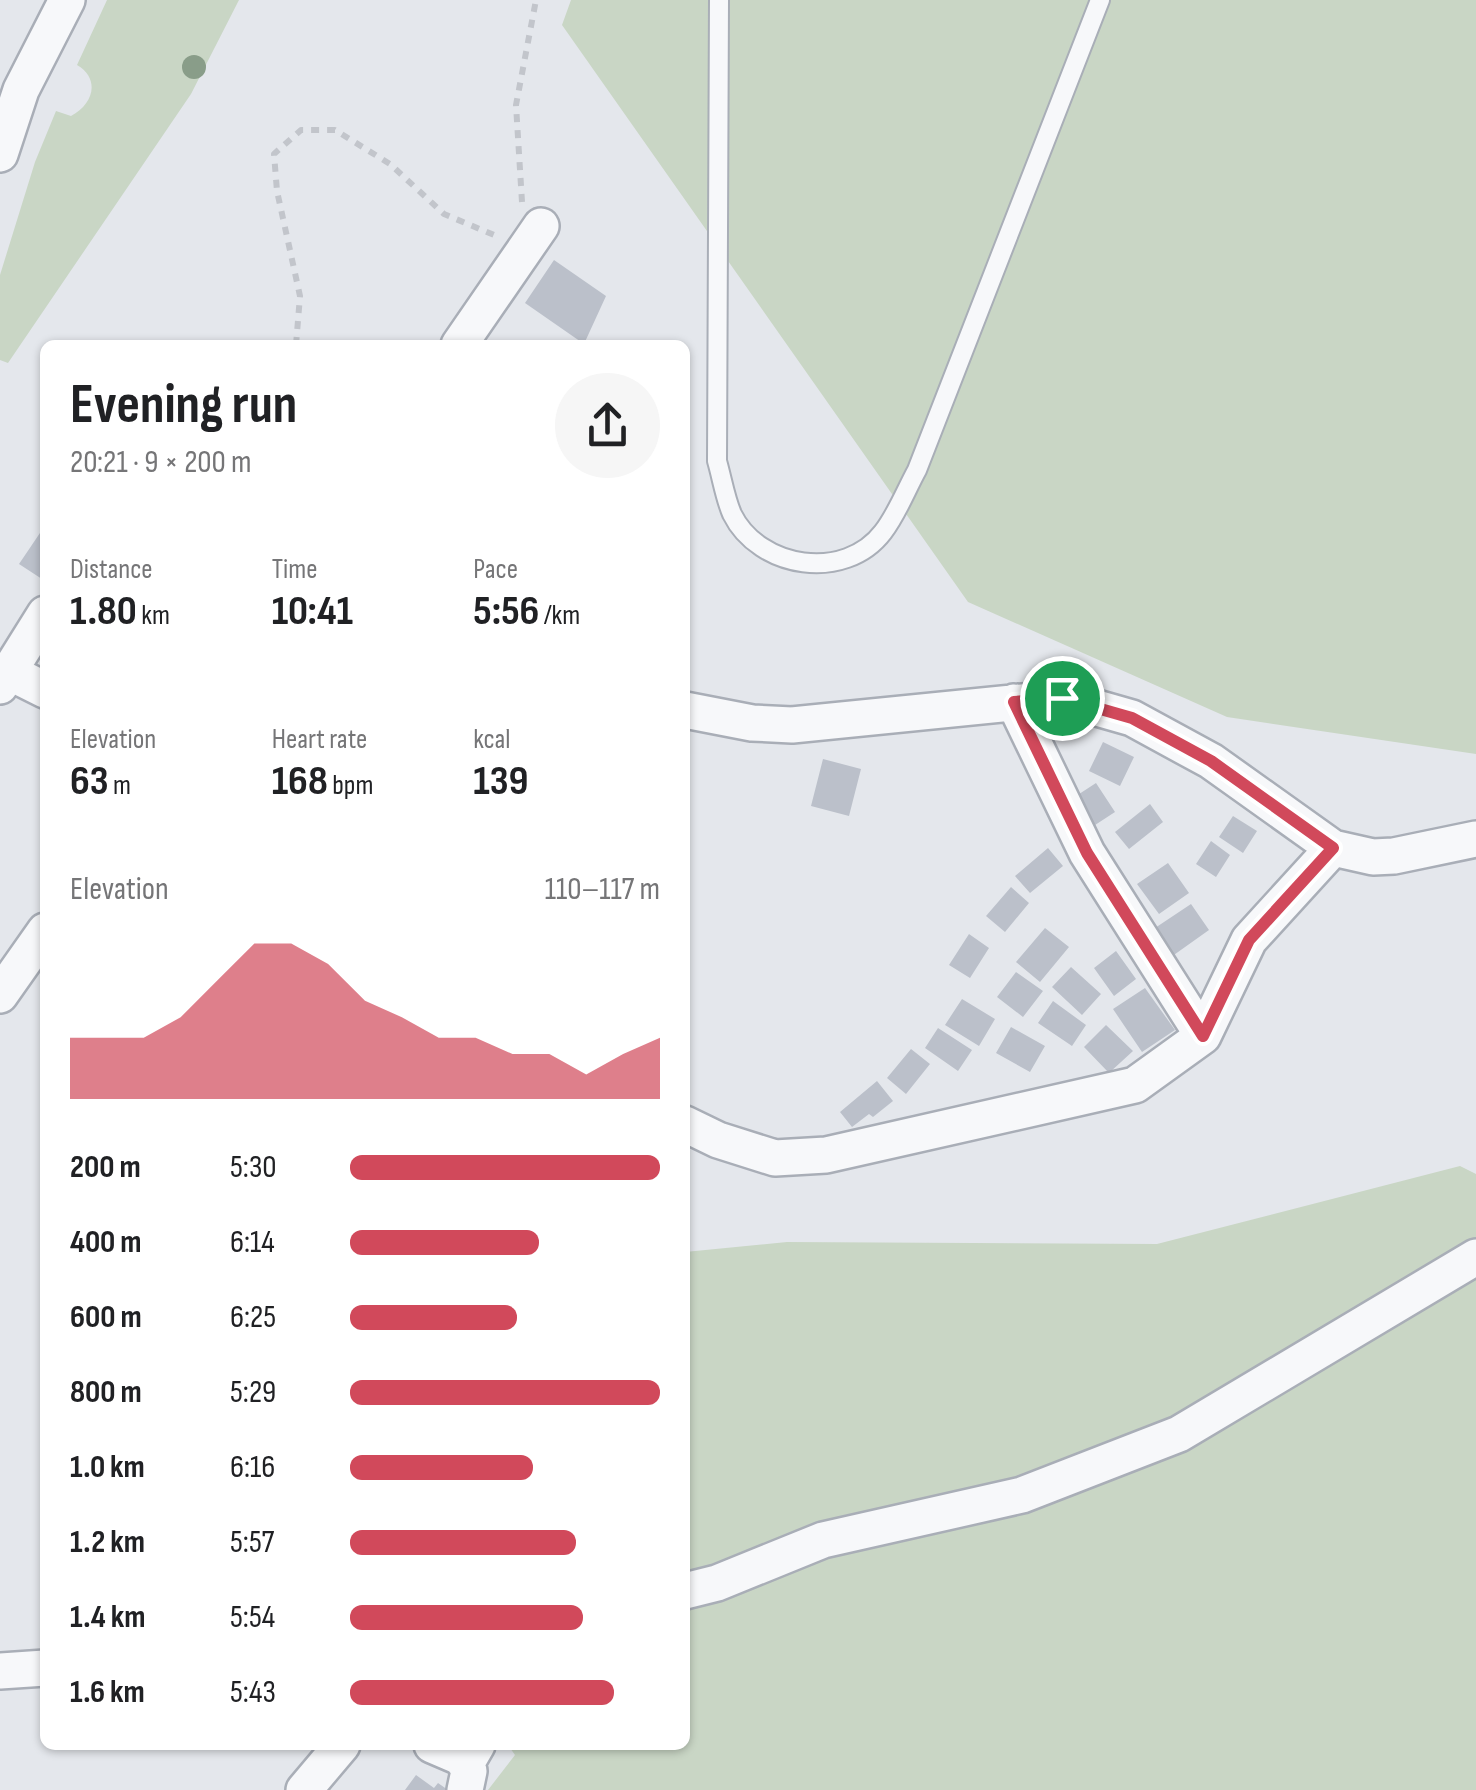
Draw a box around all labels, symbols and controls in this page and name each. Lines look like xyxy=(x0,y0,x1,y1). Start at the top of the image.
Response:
text: Evening run xyxy=(70,372,297,439)
button: share xyxy=(555,373,660,478)
text: 20:21 · 9 × 200 m xyxy=(70,443,252,482)
text: Distance xyxy=(70,553,153,586)
text: Time xyxy=(272,553,317,586)
text: Pace xyxy=(473,553,518,586)
text: 1.80 xyxy=(70,586,137,637)
text: 10:41 xyxy=(272,586,353,637)
text: 5:56 xyxy=(473,586,539,637)
text: km xyxy=(137,599,170,632)
text: /km xyxy=(539,599,580,632)
pin xyxy=(1020,656,1105,741)
icon: arrive xyxy=(1035,671,1090,726)
text: Elevation xyxy=(70,723,156,756)
text: Heart rate xyxy=(272,723,367,756)
text: kcal xyxy=(473,723,510,756)
text: 63 xyxy=(70,756,109,807)
text: 168 xyxy=(272,756,328,807)
text: 139 xyxy=(473,756,529,807)
text: m xyxy=(109,769,131,802)
text: bpm xyxy=(328,769,373,802)
text: Elevation xyxy=(70,870,169,909)
text: 110–117 m xyxy=(545,870,660,909)
text: 200 m xyxy=(70,1148,141,1187)
text: 5:30 xyxy=(230,1148,277,1187)
text: 400 m xyxy=(70,1223,142,1262)
text: 6:14 xyxy=(230,1223,275,1262)
text: 600 m xyxy=(70,1298,142,1337)
text: 6:25 xyxy=(230,1298,276,1337)
text: 800 m xyxy=(70,1373,142,1412)
text: 5:29 xyxy=(230,1373,276,1412)
text: 1.0 km xyxy=(70,1448,145,1487)
text: 6:16 xyxy=(230,1448,275,1487)
text: 1.2 km xyxy=(70,1523,145,1562)
text: 5:57 xyxy=(230,1523,274,1562)
text: 1.4 km xyxy=(70,1598,145,1637)
text: 5:54 xyxy=(230,1598,275,1637)
text: 1.6 km xyxy=(70,1673,145,1712)
text: 5:43 xyxy=(230,1673,276,1712)

